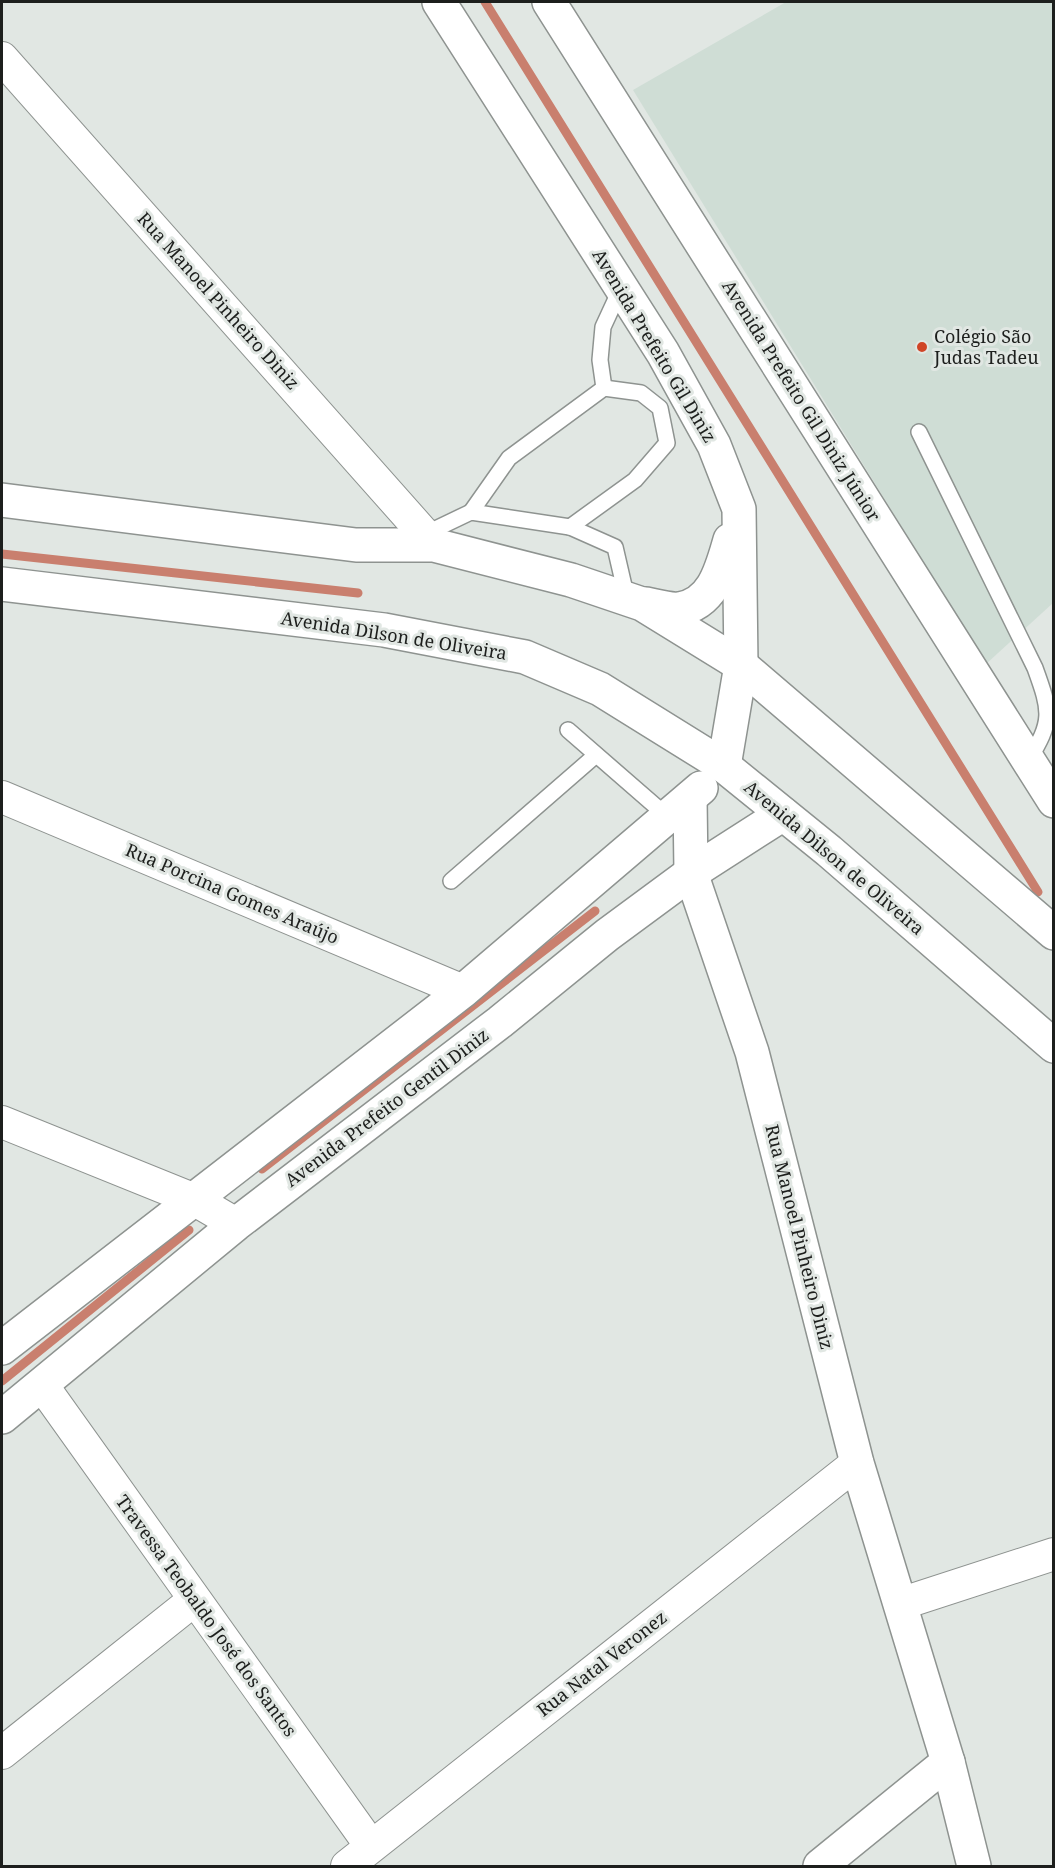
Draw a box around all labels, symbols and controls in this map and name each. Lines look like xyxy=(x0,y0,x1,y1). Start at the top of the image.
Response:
street label: Rua Manoel Pinheiro Diniz xyxy=(133,206,305,394)
street label: Avenida Prefeito Gil Diniz xyxy=(588,244,722,447)
street label: Avenida Prefeito Gil Diniz Júnior xyxy=(717,275,887,526)
place label: Colégio São Judas Tadeu xyxy=(933,324,1039,369)
marker: Colégio São Judas Tadeu xyxy=(915,340,929,354)
street label: Avenida Dilson de Oliveira xyxy=(280,605,509,665)
street label: Avenida Dilson de Oliveira xyxy=(740,775,930,940)
street label: Rua Porcina Gomes Araújo xyxy=(122,837,343,949)
street label: Avenida Prefeito Gentil Diniz xyxy=(280,1023,493,1192)
street label: Rua Manoel Pinheiro Diniz xyxy=(760,1122,840,1352)
street label: Travessa Teobaldo José dos Santos xyxy=(111,1490,303,1741)
street label: Rua Natal Veronez xyxy=(531,1605,671,1722)

